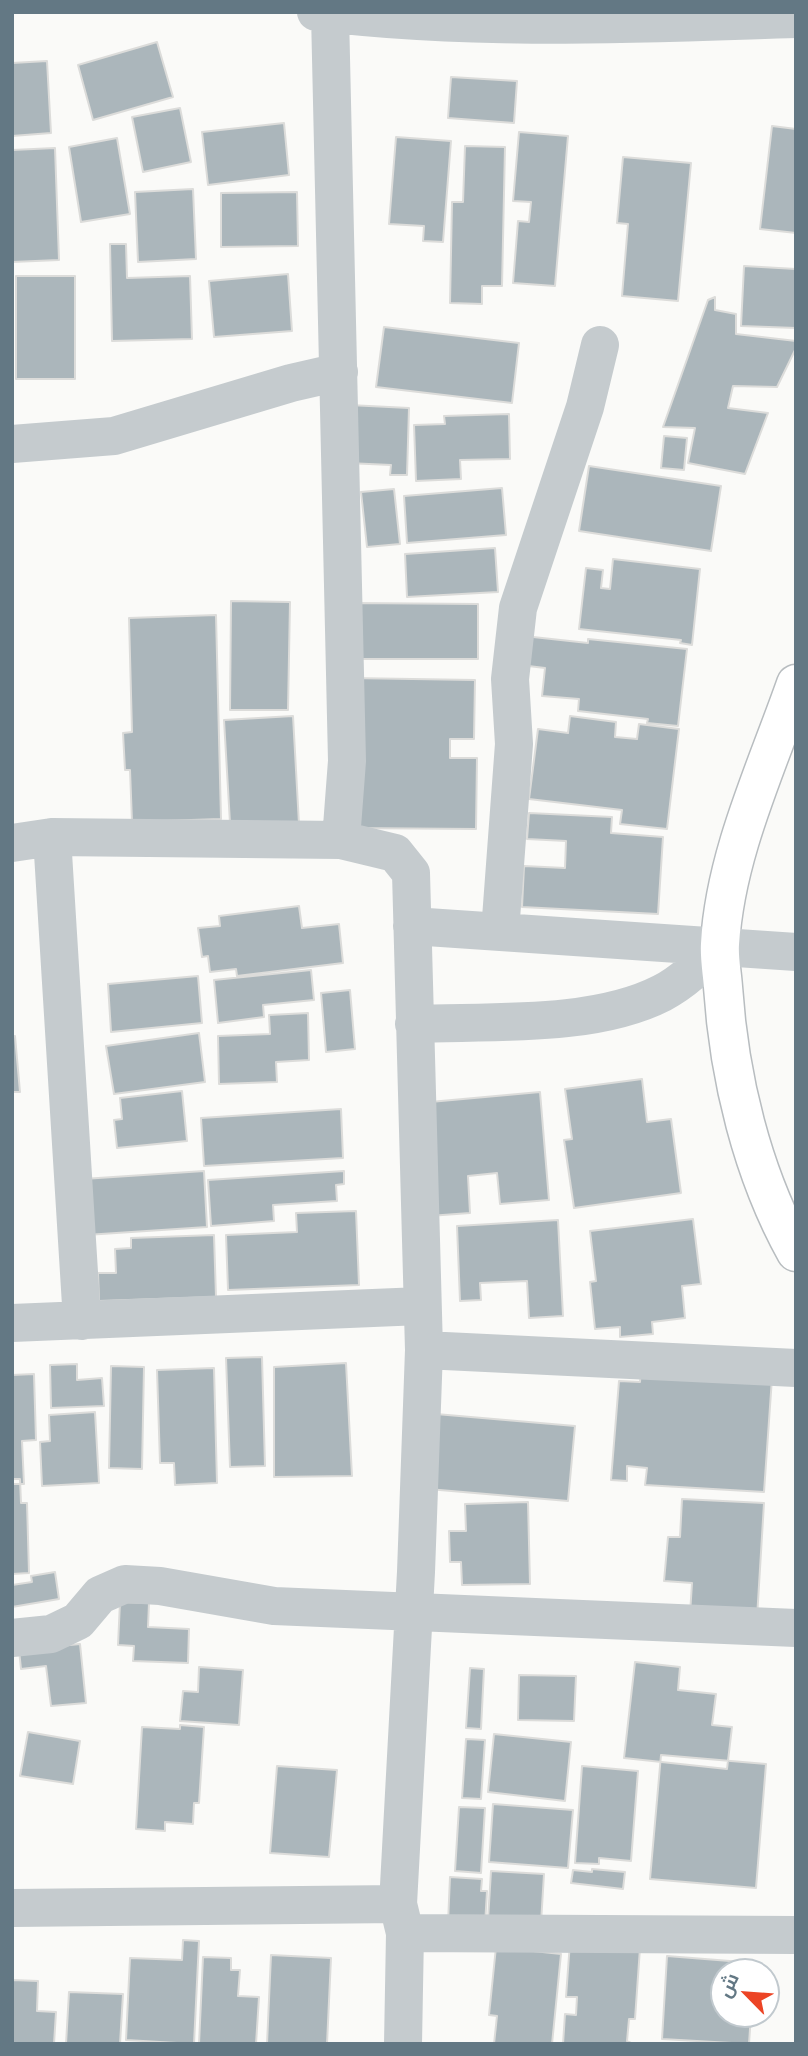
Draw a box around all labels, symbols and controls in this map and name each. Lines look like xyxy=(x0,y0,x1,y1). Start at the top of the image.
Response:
north arrow xyxy=(710,1958,780,2028)
text: ش xyxy=(709,1968,746,2002)

